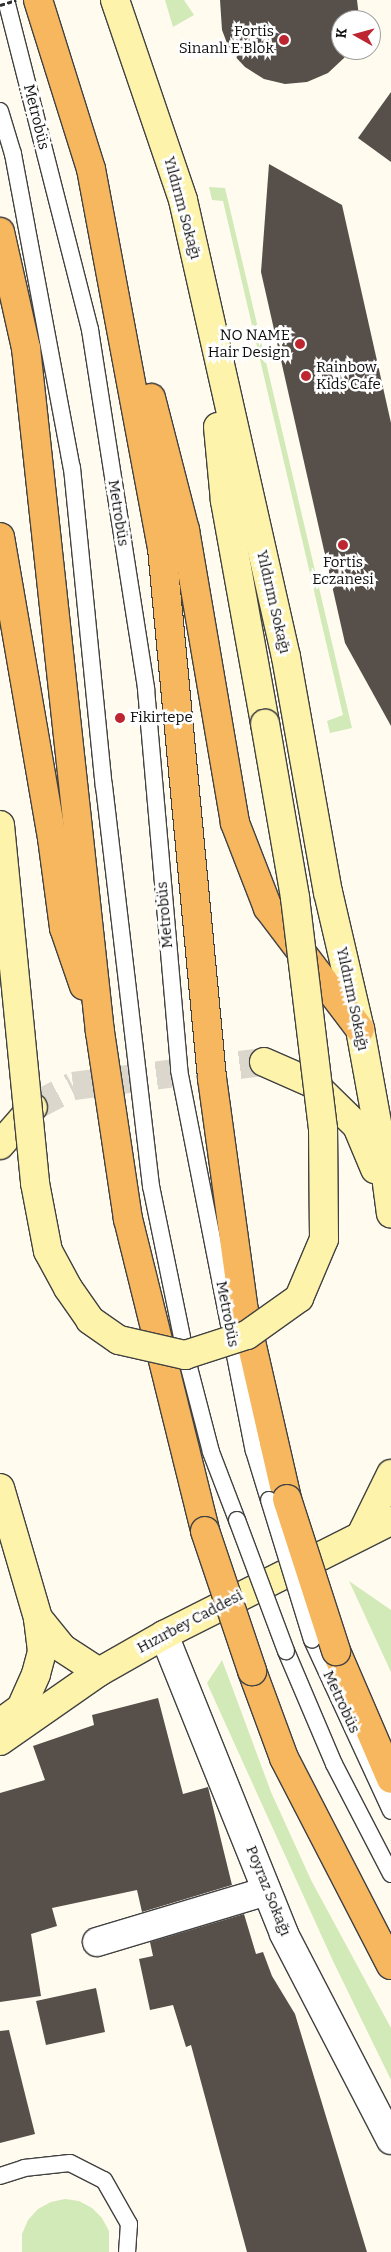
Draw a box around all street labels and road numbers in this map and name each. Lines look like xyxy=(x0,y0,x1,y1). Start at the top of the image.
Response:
street label: Metrobüs xyxy=(19,82,53,152)
street label: Yıldırım Sokağı xyxy=(160,155,204,261)
street label: Metrobüs xyxy=(104,479,132,547)
street label: Yıldırım Sokağı xyxy=(252,549,294,655)
street label: Metrobüs xyxy=(153,881,177,949)
street label: Yıldırım Sokağı xyxy=(332,946,372,1052)
street label: Metrobüs xyxy=(212,1279,242,1349)
street label: Hızırbey Caddesi xyxy=(134,1587,246,1657)
street label: Metrobüs xyxy=(319,1668,363,1736)
street label: Poyraz Sokağı xyxy=(242,1843,294,1939)

